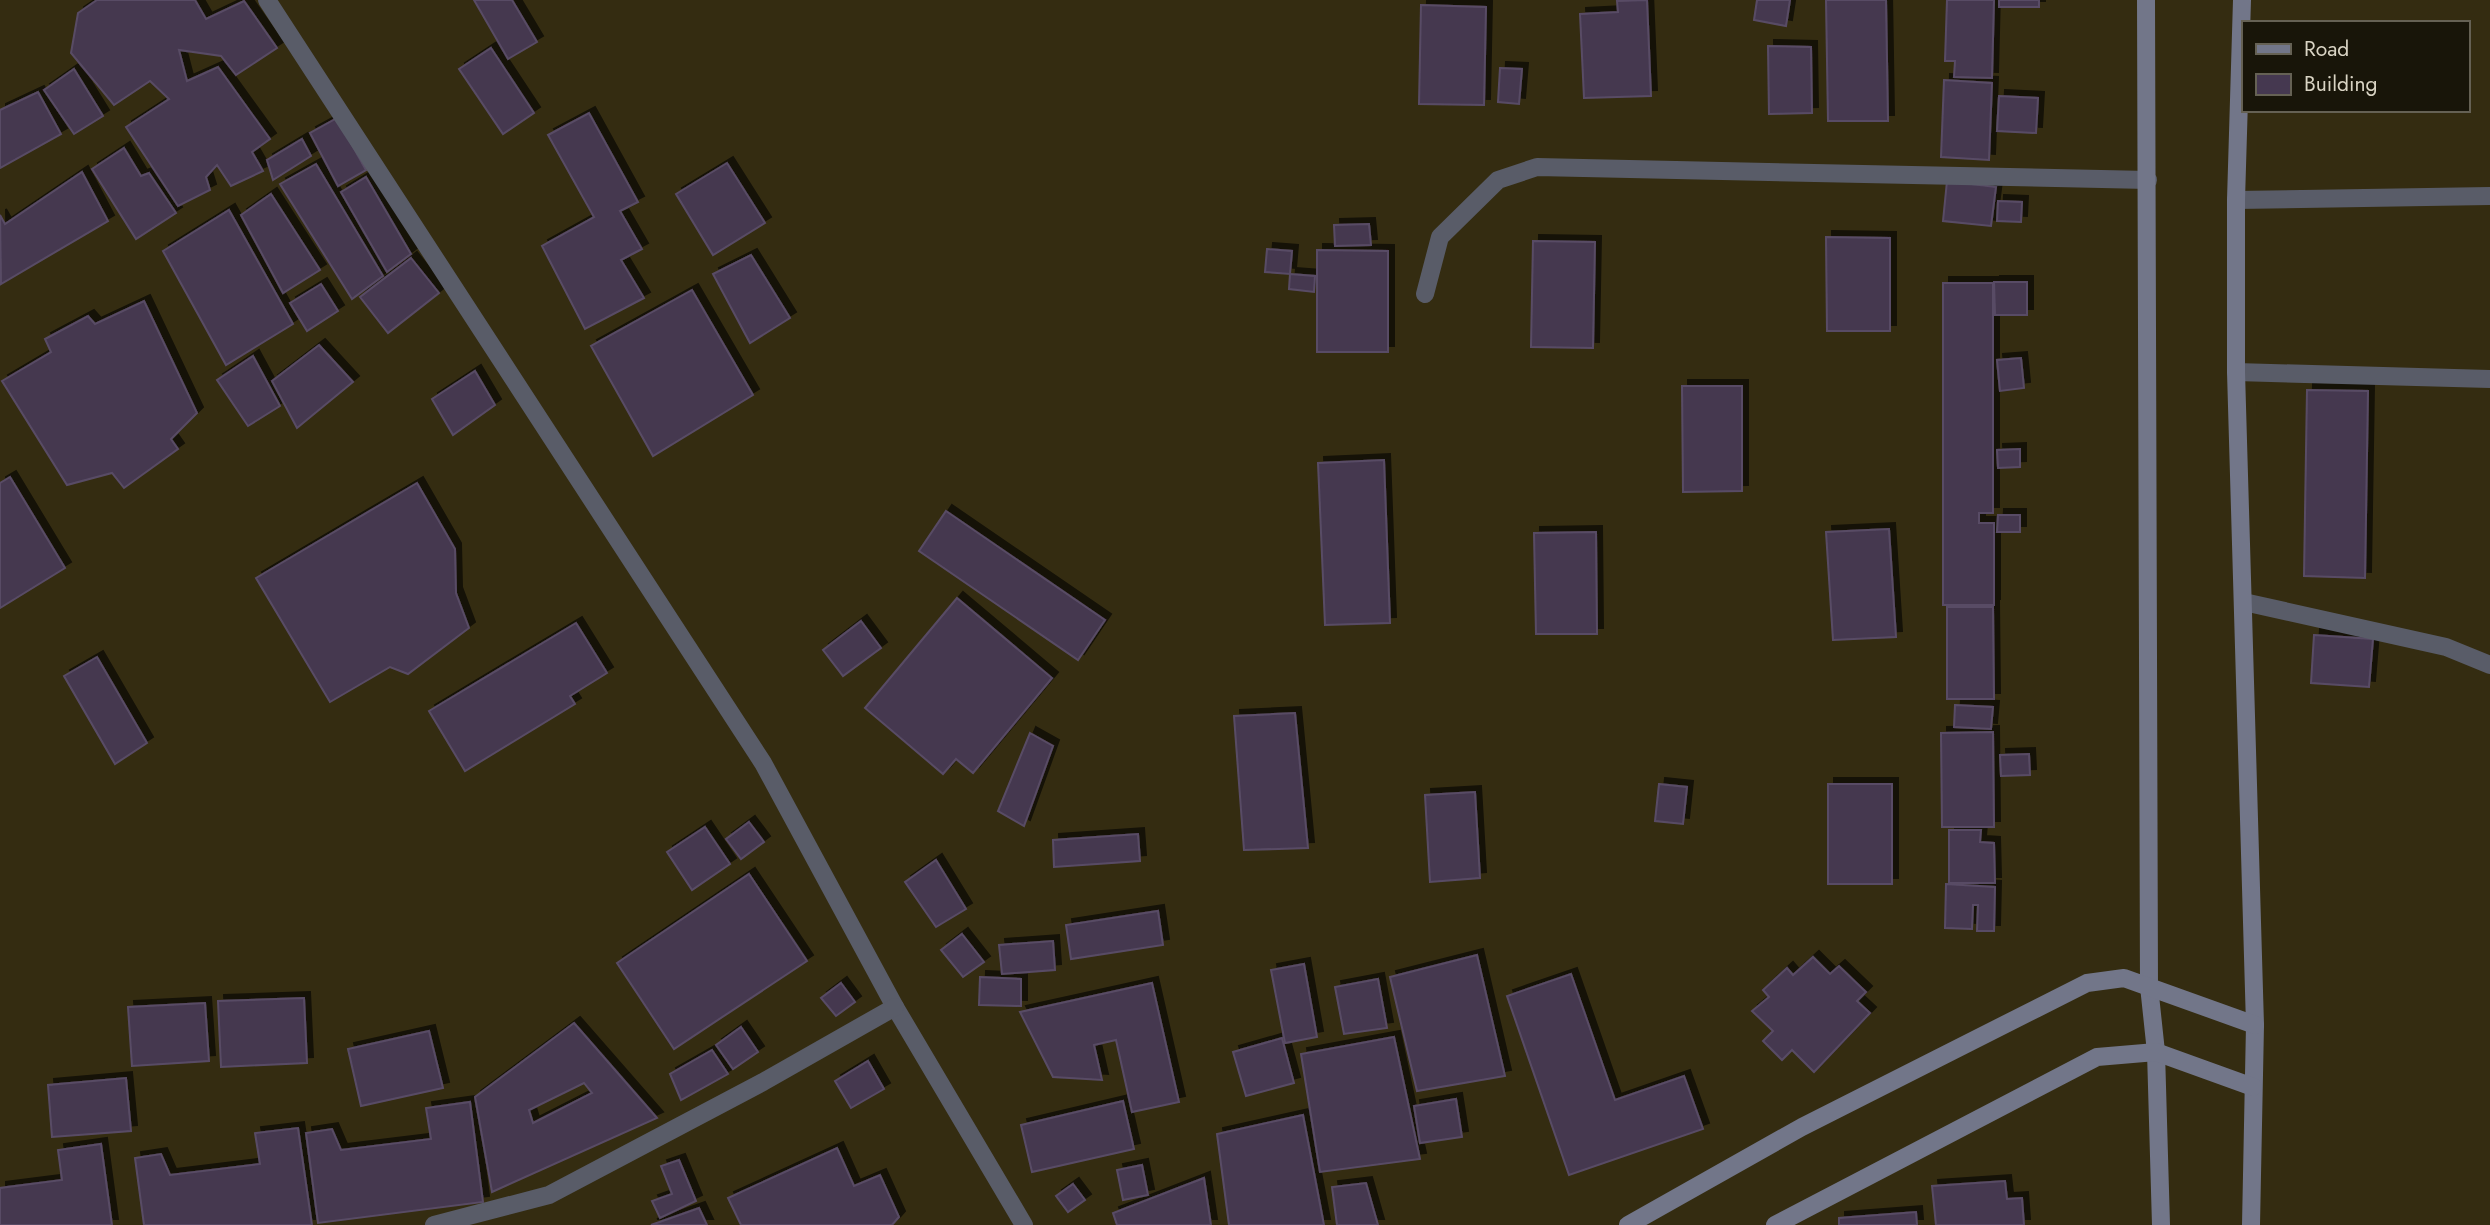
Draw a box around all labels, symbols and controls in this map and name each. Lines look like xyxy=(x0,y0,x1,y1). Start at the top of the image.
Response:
legend xyxy=(2242,21,2469,112)
text: Road xyxy=(2304,34,2349,64)
text: Building xyxy=(2304,69,2377,99)

